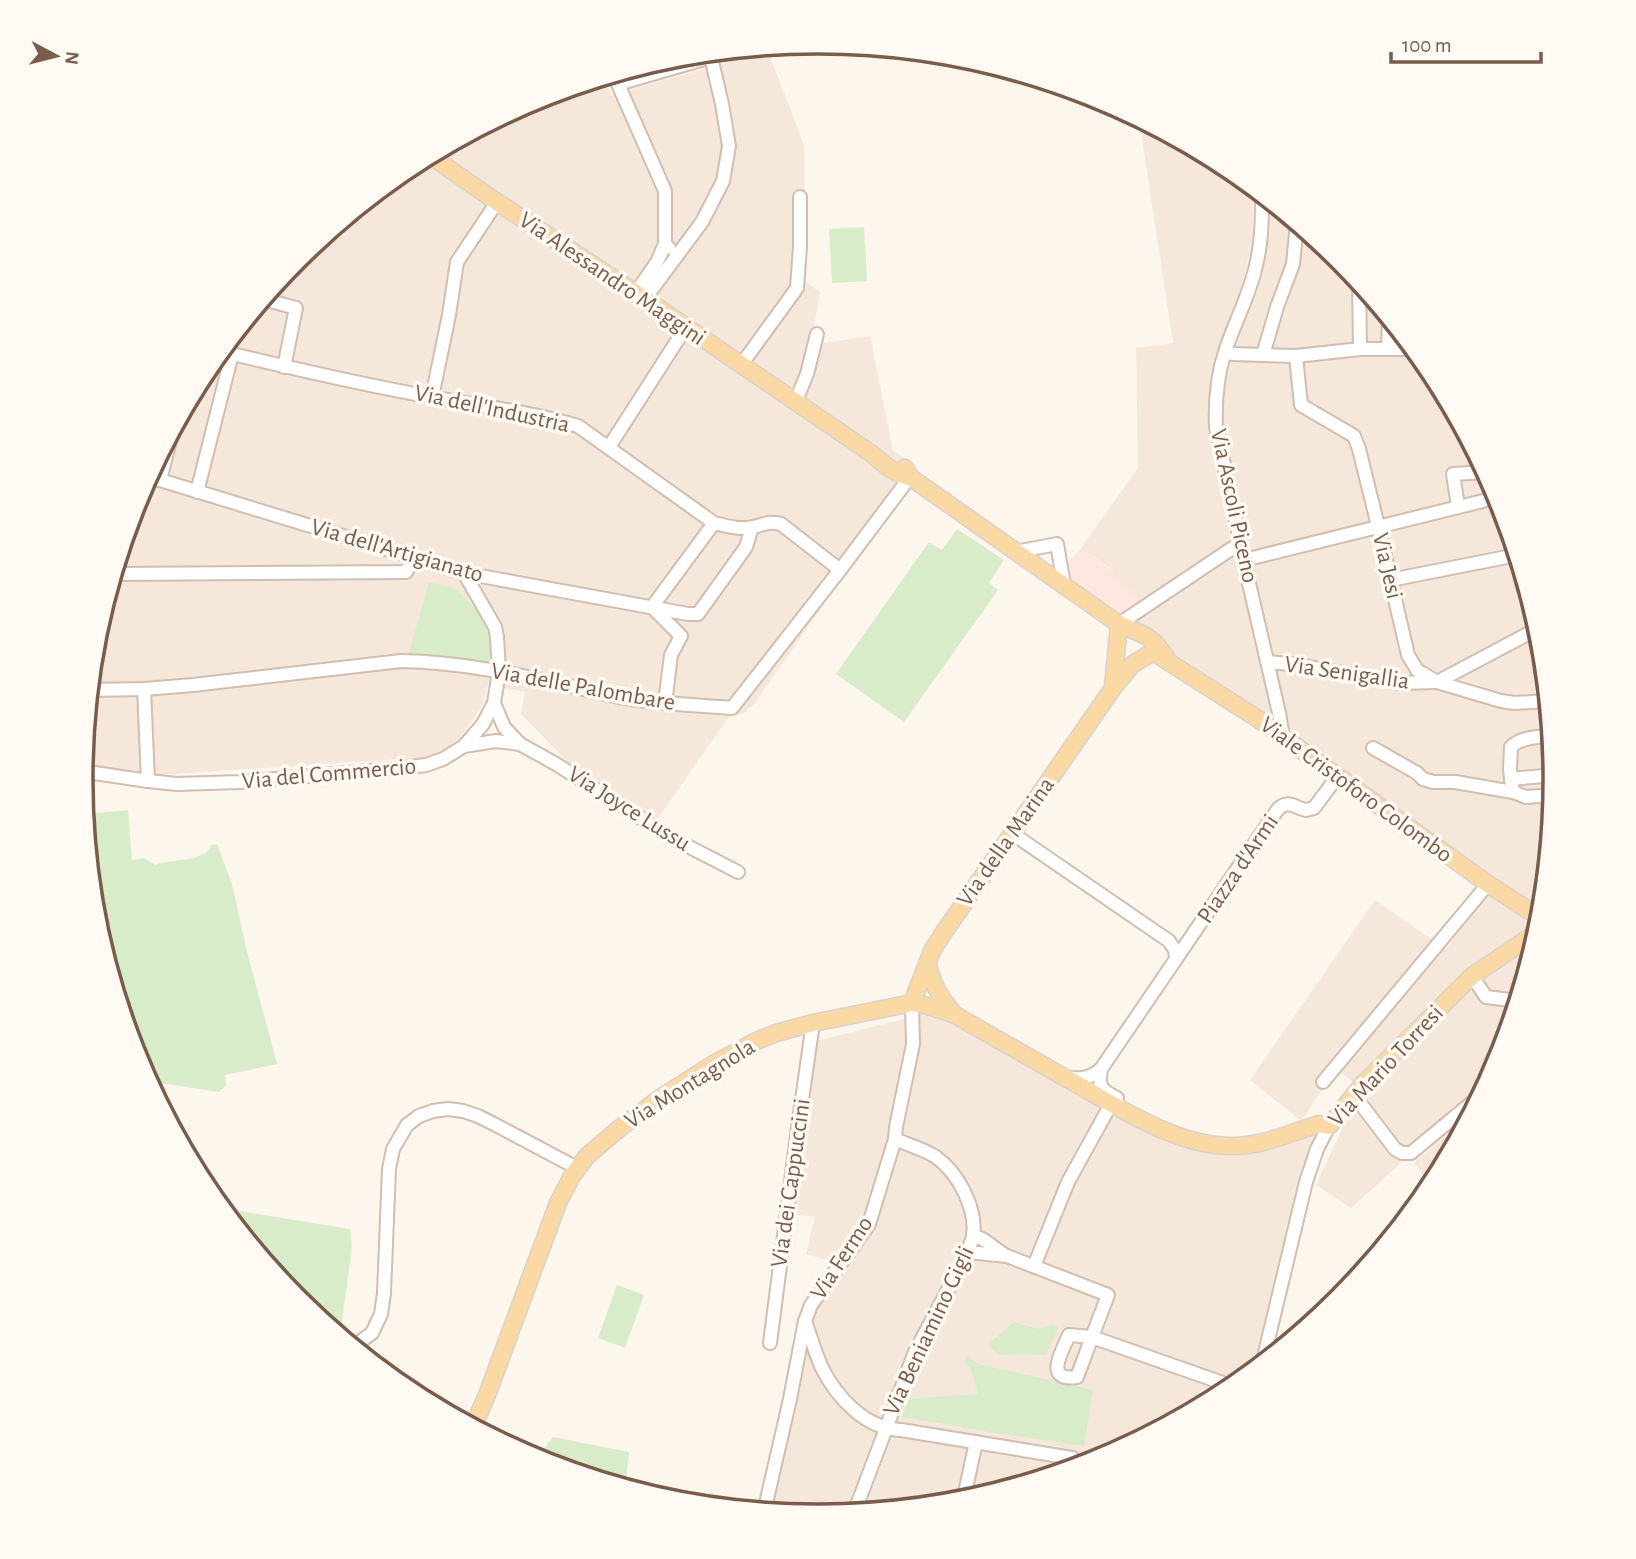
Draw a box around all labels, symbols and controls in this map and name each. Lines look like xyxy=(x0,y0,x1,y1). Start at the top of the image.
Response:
north arrow xyxy=(21,21,91,91)
scale bar xyxy=(1391,21,1542,65)
text: 100 m xyxy=(1402,35,1452,56)
text: N xyxy=(61,50,82,66)
street label: Via Alessandro Maggini xyxy=(514,208,710,350)
street label: Via dell'Industria xyxy=(412,381,572,437)
street label: Via Ascoli Piceno xyxy=(1206,427,1262,585)
street label: Via dell'Artigianato xyxy=(308,515,486,587)
street label: Via Jesi xyxy=(1368,531,1406,601)
street label: Via Senigallia xyxy=(1283,652,1411,694)
street label: Via delle Palombare xyxy=(489,659,677,715)
street label: Viale Cristoforo Colombo xyxy=(1256,712,1456,868)
street label: Via del Commercio xyxy=(241,754,417,794)
street label: Via Joyce Lussu xyxy=(564,762,694,856)
street label: Via della Marina xyxy=(953,773,1059,911)
street label: Piazza d'Armi xyxy=(1193,810,1283,928)
street label: Via Mario Torresi xyxy=(1324,1001,1448,1131)
street label: Via Montagnola xyxy=(621,1035,759,1133)
street label: Via dei Cappuccini xyxy=(767,1097,815,1269)
street label: Via Fermo xyxy=(806,1212,878,1304)
street label: Via Beniamino Gigli xyxy=(879,1243,979,1419)

